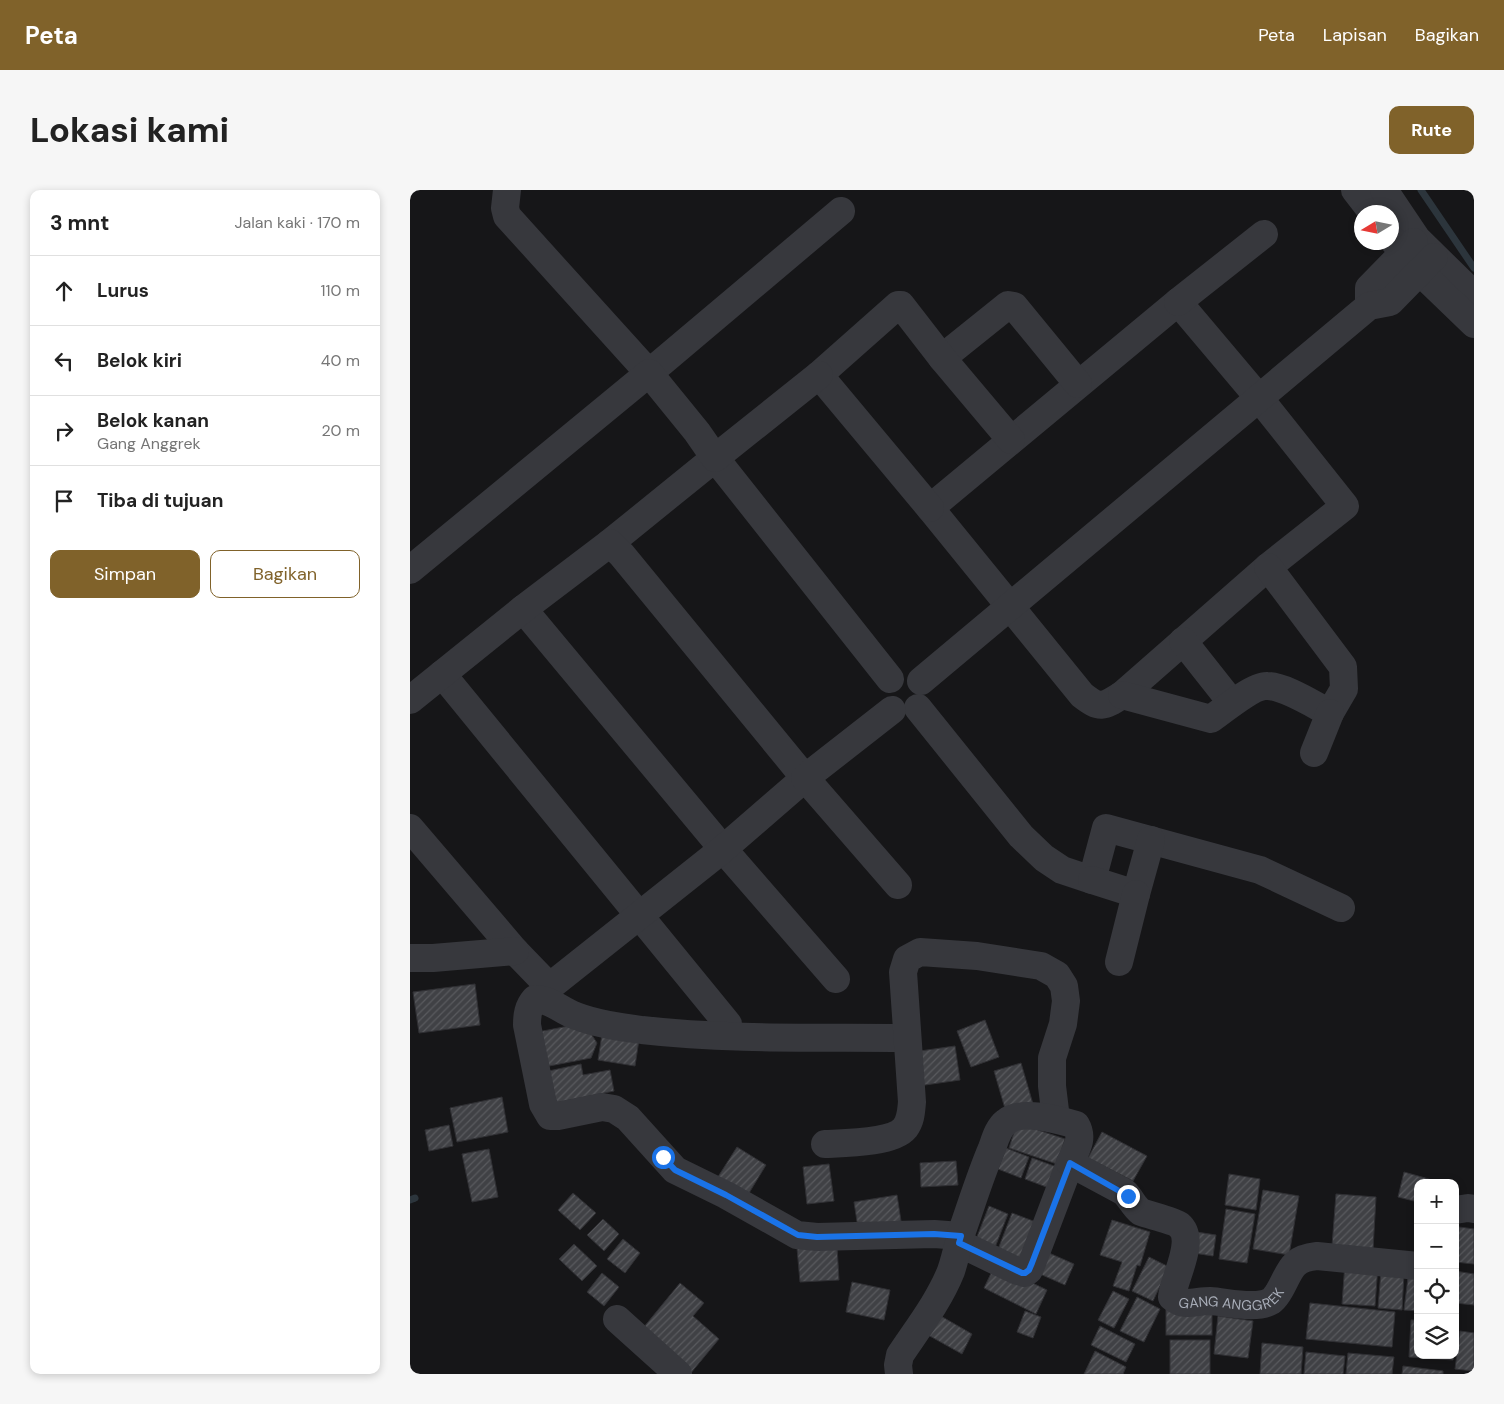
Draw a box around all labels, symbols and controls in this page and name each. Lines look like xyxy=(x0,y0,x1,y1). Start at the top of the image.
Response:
text: Peta xyxy=(25,20,78,51)
text: Peta xyxy=(1258,23,1295,47)
text: Lapisan xyxy=(1323,23,1387,47)
text: Bagikan xyxy=(1415,23,1479,47)
button: Rute xyxy=(1389,106,1474,154)
text: Lokasi kami xyxy=(30,107,229,153)
north arrow xyxy=(1354,205,1399,250)
text: 3 mnt xyxy=(50,209,109,237)
text: Jalan kaki · 170 m xyxy=(235,212,360,233)
icon: ahead xyxy=(50,277,78,305)
text: Lurus xyxy=(97,278,149,303)
text: 110 m xyxy=(321,280,360,301)
icon: left xyxy=(50,347,78,375)
text: Belok kiri xyxy=(97,348,182,373)
text: 40 m xyxy=(321,350,360,371)
text: Belok kanan xyxy=(97,408,209,433)
icon: right xyxy=(50,417,78,445)
text: 20 m xyxy=(321,420,360,441)
text: Gang Anggrek xyxy=(97,433,201,454)
icon: arrive xyxy=(50,487,78,515)
text: Tiba di tujuan xyxy=(97,488,223,513)
button: Simpan xyxy=(50,550,200,598)
button: Bagikan xyxy=(210,550,360,598)
route start xyxy=(652,1146,675,1169)
map controls xyxy=(1414,1179,1459,1359)
button: + xyxy=(1414,1179,1459,1224)
route end xyxy=(1117,1185,1140,1208)
button: − xyxy=(1414,1224,1459,1269)
button: locate xyxy=(1414,1269,1459,1314)
street label: GANG ANGGREK xyxy=(1177,1284,1288,1314)
button: layers xyxy=(1414,1314,1459,1359)

